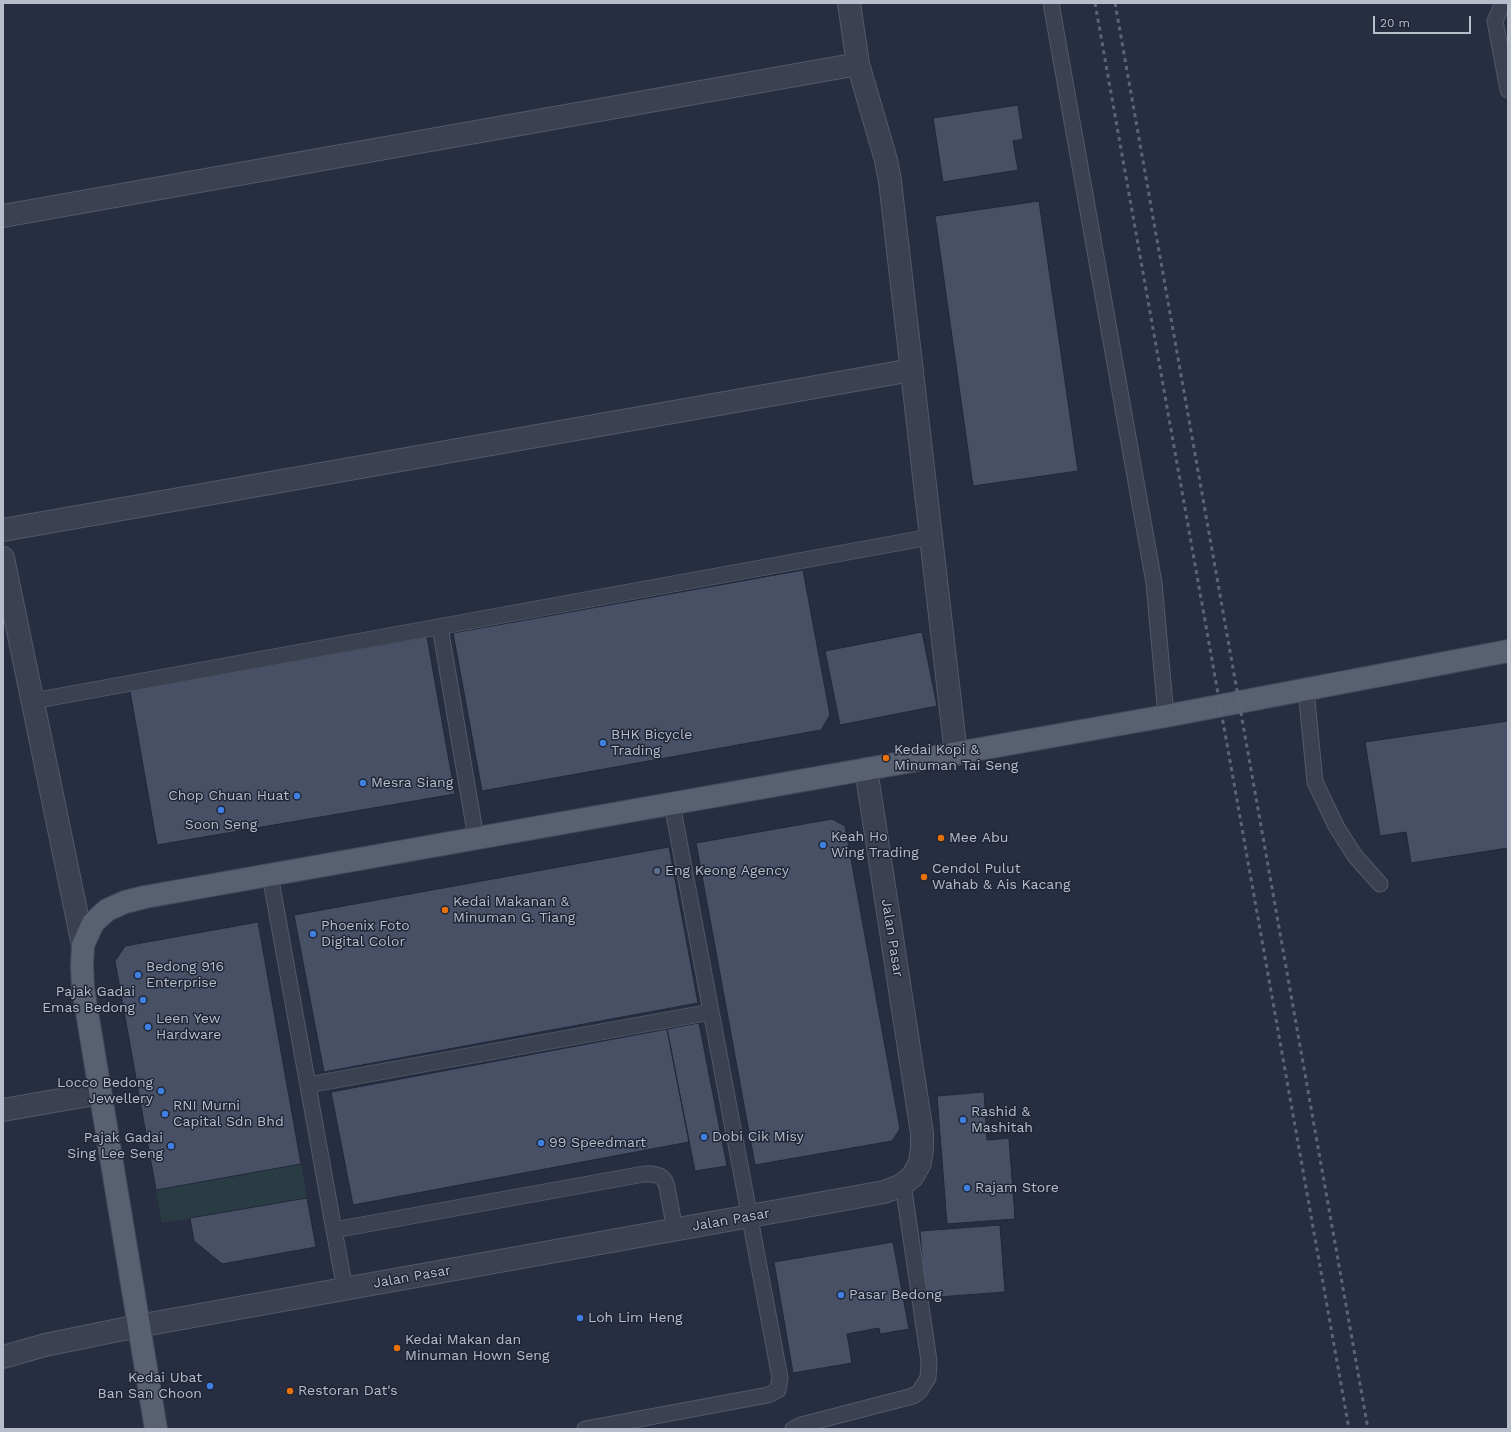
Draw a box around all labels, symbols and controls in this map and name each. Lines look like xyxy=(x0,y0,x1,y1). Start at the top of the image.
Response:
scale bar xyxy=(1375,8,1473,34)
text: 20 m xyxy=(1380,16,1410,30)
place label: BHK Bicycle Trading xyxy=(611,727,692,760)
marker: BHK Bicycle Trading xyxy=(598,738,608,748)
place label: Kedai Kopi & Minuman Tai Seng xyxy=(894,742,1018,774)
marker: Kedai Kopi & Minuman Tai Seng xyxy=(881,753,891,763)
place label: Mesra Siang xyxy=(371,775,453,791)
marker: Mesra Siang xyxy=(358,778,368,788)
place label: Chop Chuan Huat xyxy=(168,788,289,804)
marker: Chop Chuan Huat xyxy=(292,791,302,801)
marker: Soon Seng xyxy=(216,805,226,815)
place label: Soon Seng xyxy=(185,817,257,833)
place label: Keah Ho Wing Trading xyxy=(831,829,919,862)
place label: Mee Abu xyxy=(949,830,1008,846)
marker: Mee Abu xyxy=(936,833,946,843)
marker: Keah Ho Wing Trading xyxy=(818,840,828,850)
place label: Cendol Pulut Wahab & Ais Kacang xyxy=(932,861,1070,894)
place label: Eng Keong Agency xyxy=(665,863,789,879)
marker: Eng Keong Agency xyxy=(652,866,662,876)
marker: Cendol Pulut Wahab & Ais Kacang xyxy=(919,872,929,882)
place label: Kedai Makanan & Minuman G. Tiang xyxy=(453,894,575,926)
street label: Jalan Pasar xyxy=(878,898,906,978)
marker: Kedai Makanan & Minuman G. Tiang xyxy=(440,905,450,915)
place label: Phoenix Foto Digital Color xyxy=(321,918,410,950)
marker: Phoenix Foto Digital Color xyxy=(308,929,318,939)
place label: Bedong 916 Enterprise xyxy=(146,959,224,992)
marker: Bedong 916 Enterprise xyxy=(133,970,143,980)
place label: Pajak Gadai Emas Bedong xyxy=(42,984,135,1016)
marker: Pajak Gadai Emas Bedong xyxy=(138,995,148,1005)
place label: Leen Yew Hardware xyxy=(156,1011,221,1044)
marker: Leen Yew Hardware xyxy=(143,1022,153,1032)
place label: Locco Bedong Jewellery xyxy=(57,1075,153,1108)
marker: Locco Bedong Jewellery xyxy=(156,1086,166,1096)
place label: RNI Murni Capital Sdn Bhd xyxy=(173,1098,284,1130)
place label: Rashid & Mashitah xyxy=(971,1104,1033,1136)
marker: RNI Murni Capital Sdn Bhd xyxy=(160,1109,170,1119)
marker: Rashid & Mashitah xyxy=(958,1115,968,1125)
place label: Dobi Cik Misy xyxy=(712,1129,804,1145)
place label: Pajak Gadai Sing Lee Seng xyxy=(67,1130,163,1162)
marker: Dobi Cik Misy xyxy=(699,1132,709,1142)
place label: 99 Speedmart xyxy=(549,1135,646,1151)
marker: 99 Speedmart xyxy=(536,1138,546,1148)
marker: Pajak Gadai Sing Lee Seng xyxy=(166,1141,176,1151)
place label: Rajam Store xyxy=(975,1180,1059,1196)
marker: Rajam Store xyxy=(962,1183,972,1193)
street label: Jalan Pasar xyxy=(691,1205,771,1235)
street label: Jalan Pasar xyxy=(372,1262,452,1292)
place label: Pasar Bedong xyxy=(849,1287,942,1303)
marker: Pasar Bedong xyxy=(836,1290,846,1300)
place label: Loh Lim Heng xyxy=(588,1310,683,1326)
marker: Loh Lim Heng xyxy=(575,1313,585,1323)
place label: Kedai Makan dan Minuman Hown Seng xyxy=(405,1332,549,1364)
marker: Kedai Makan dan Minuman Hown Seng xyxy=(392,1343,402,1353)
place label: Kedai Ubat Ban San Choon xyxy=(98,1370,202,1402)
marker: Kedai Ubat Ban San Choon xyxy=(205,1381,215,1391)
place label: Restoran Dat's xyxy=(298,1383,398,1399)
marker: Restoran Dat's xyxy=(285,1386,295,1396)

